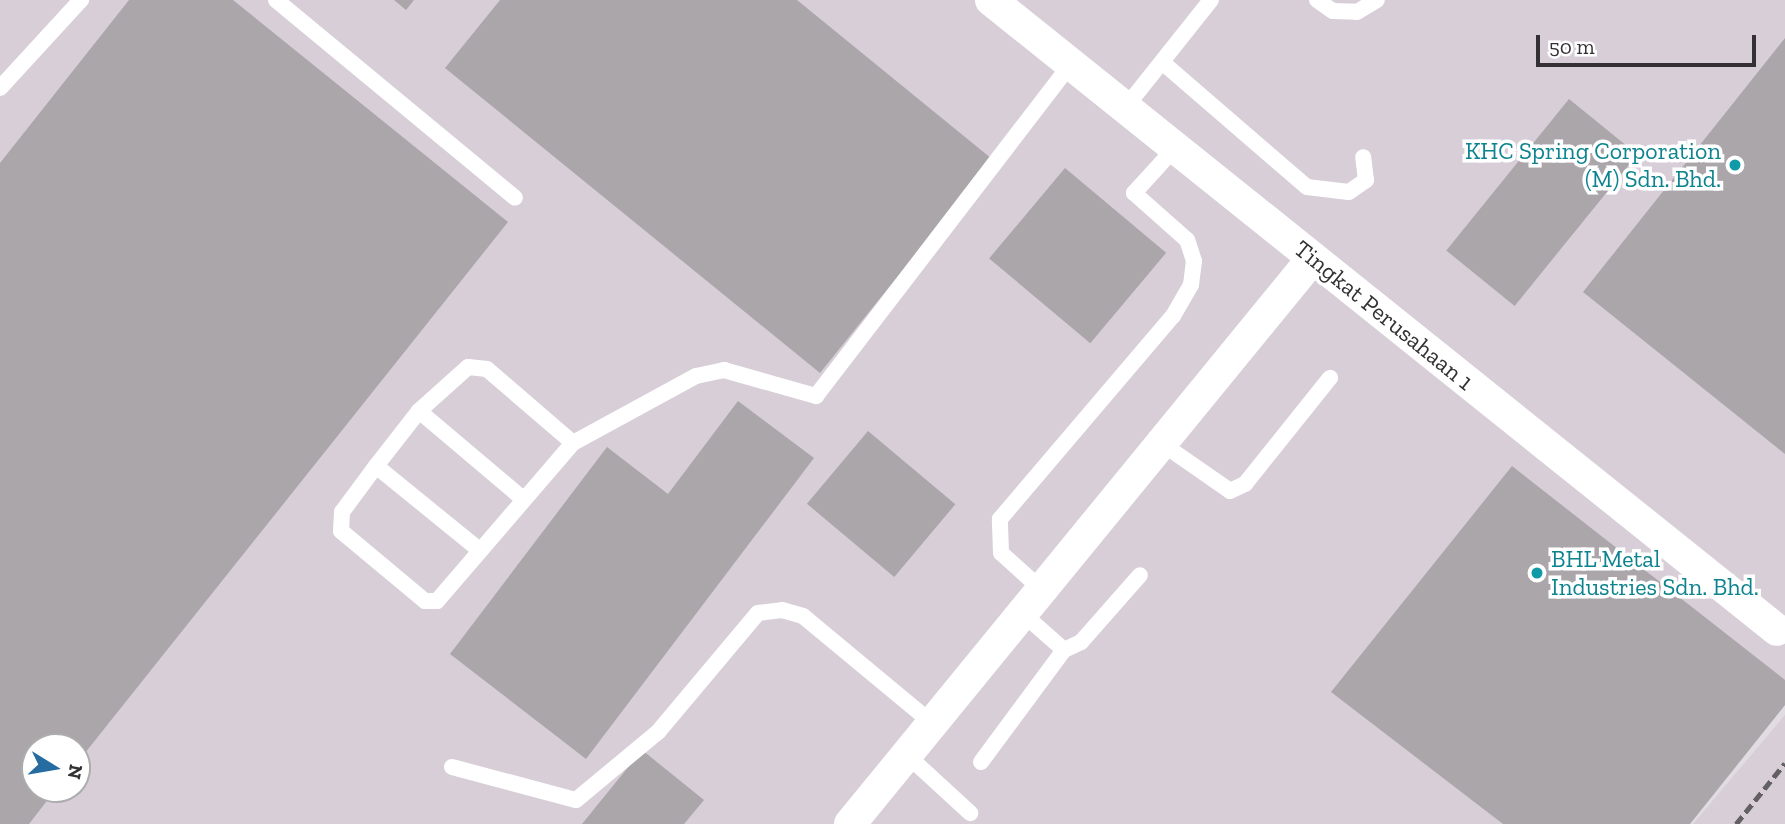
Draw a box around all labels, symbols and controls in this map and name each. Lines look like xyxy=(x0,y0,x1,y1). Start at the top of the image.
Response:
scale bar xyxy=(1540,21,1760,65)
text: 50 m xyxy=(1549,34,1595,59)
place label: KHC Spring Corporation (M) Sdn. Bhd. xyxy=(1465,137,1721,193)
marker: KHC Spring Corporation (M) Sdn. Bhd. xyxy=(1727,157,1743,173)
street label: Tingkat Perusahaan 1 xyxy=(1289,234,1479,396)
place label: BHL Metal Industries Sdn. Bhd. xyxy=(1551,545,1759,601)
marker: BHL Metal Industries Sdn. Bhd. xyxy=(1529,565,1545,581)
north arrow xyxy=(21,733,91,803)
text: N xyxy=(62,762,88,781)

